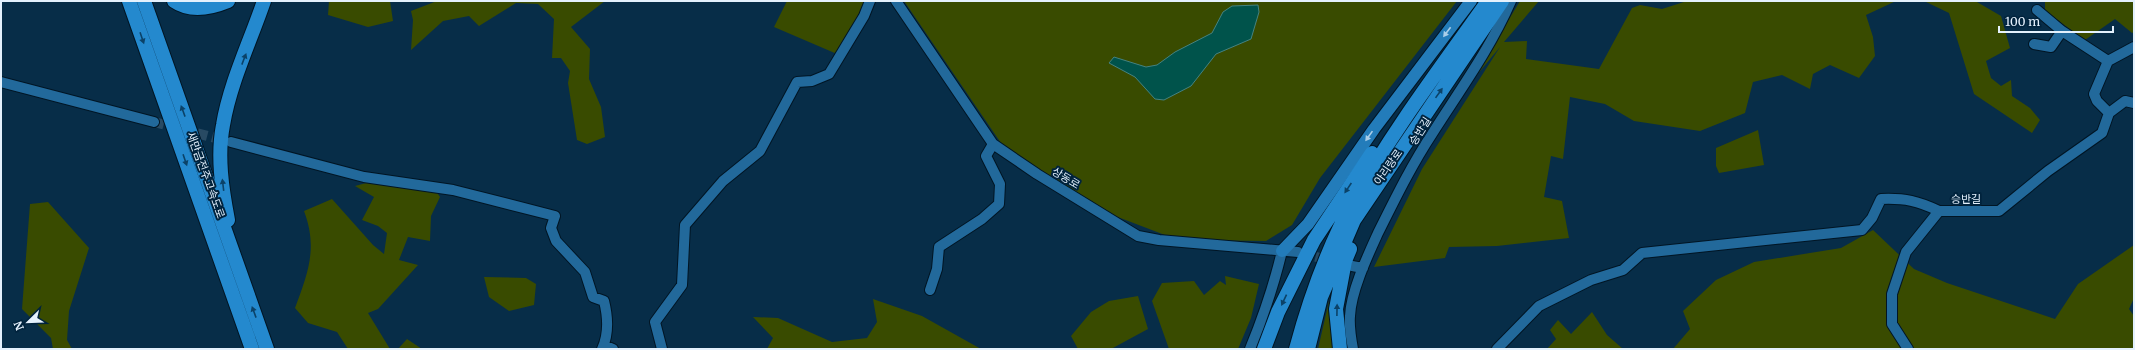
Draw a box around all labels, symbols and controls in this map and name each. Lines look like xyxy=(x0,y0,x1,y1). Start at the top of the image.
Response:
scale bar xyxy=(1999,8,2113,34)
text: 100 m xyxy=(2005,14,2040,29)
one-way arrow xyxy=(1443,27,1451,37)
one-way arrow xyxy=(139,32,145,44)
one-way arrow xyxy=(241,52,247,64)
one-way arrow xyxy=(1435,88,1443,99)
one-way arrow xyxy=(179,104,185,116)
street label: 승반길 xyxy=(1406,114,1434,148)
street label: 새만금전주고속도로 xyxy=(184,130,228,220)
one-way arrow xyxy=(1365,131,1373,142)
street label: 아리랑로 xyxy=(1371,146,1405,188)
one-way arrow xyxy=(183,155,189,167)
street label: 상동로 xyxy=(1049,164,1083,192)
one-way arrow xyxy=(220,179,226,191)
one-way arrow xyxy=(1344,183,1352,193)
street label: 승반길 xyxy=(1951,192,1981,206)
one-way arrow xyxy=(1281,295,1287,306)
north arrow xyxy=(8,302,48,342)
one-way arrow xyxy=(1334,303,1340,316)
one-way arrow xyxy=(251,306,257,318)
text: N xyxy=(11,319,27,333)

